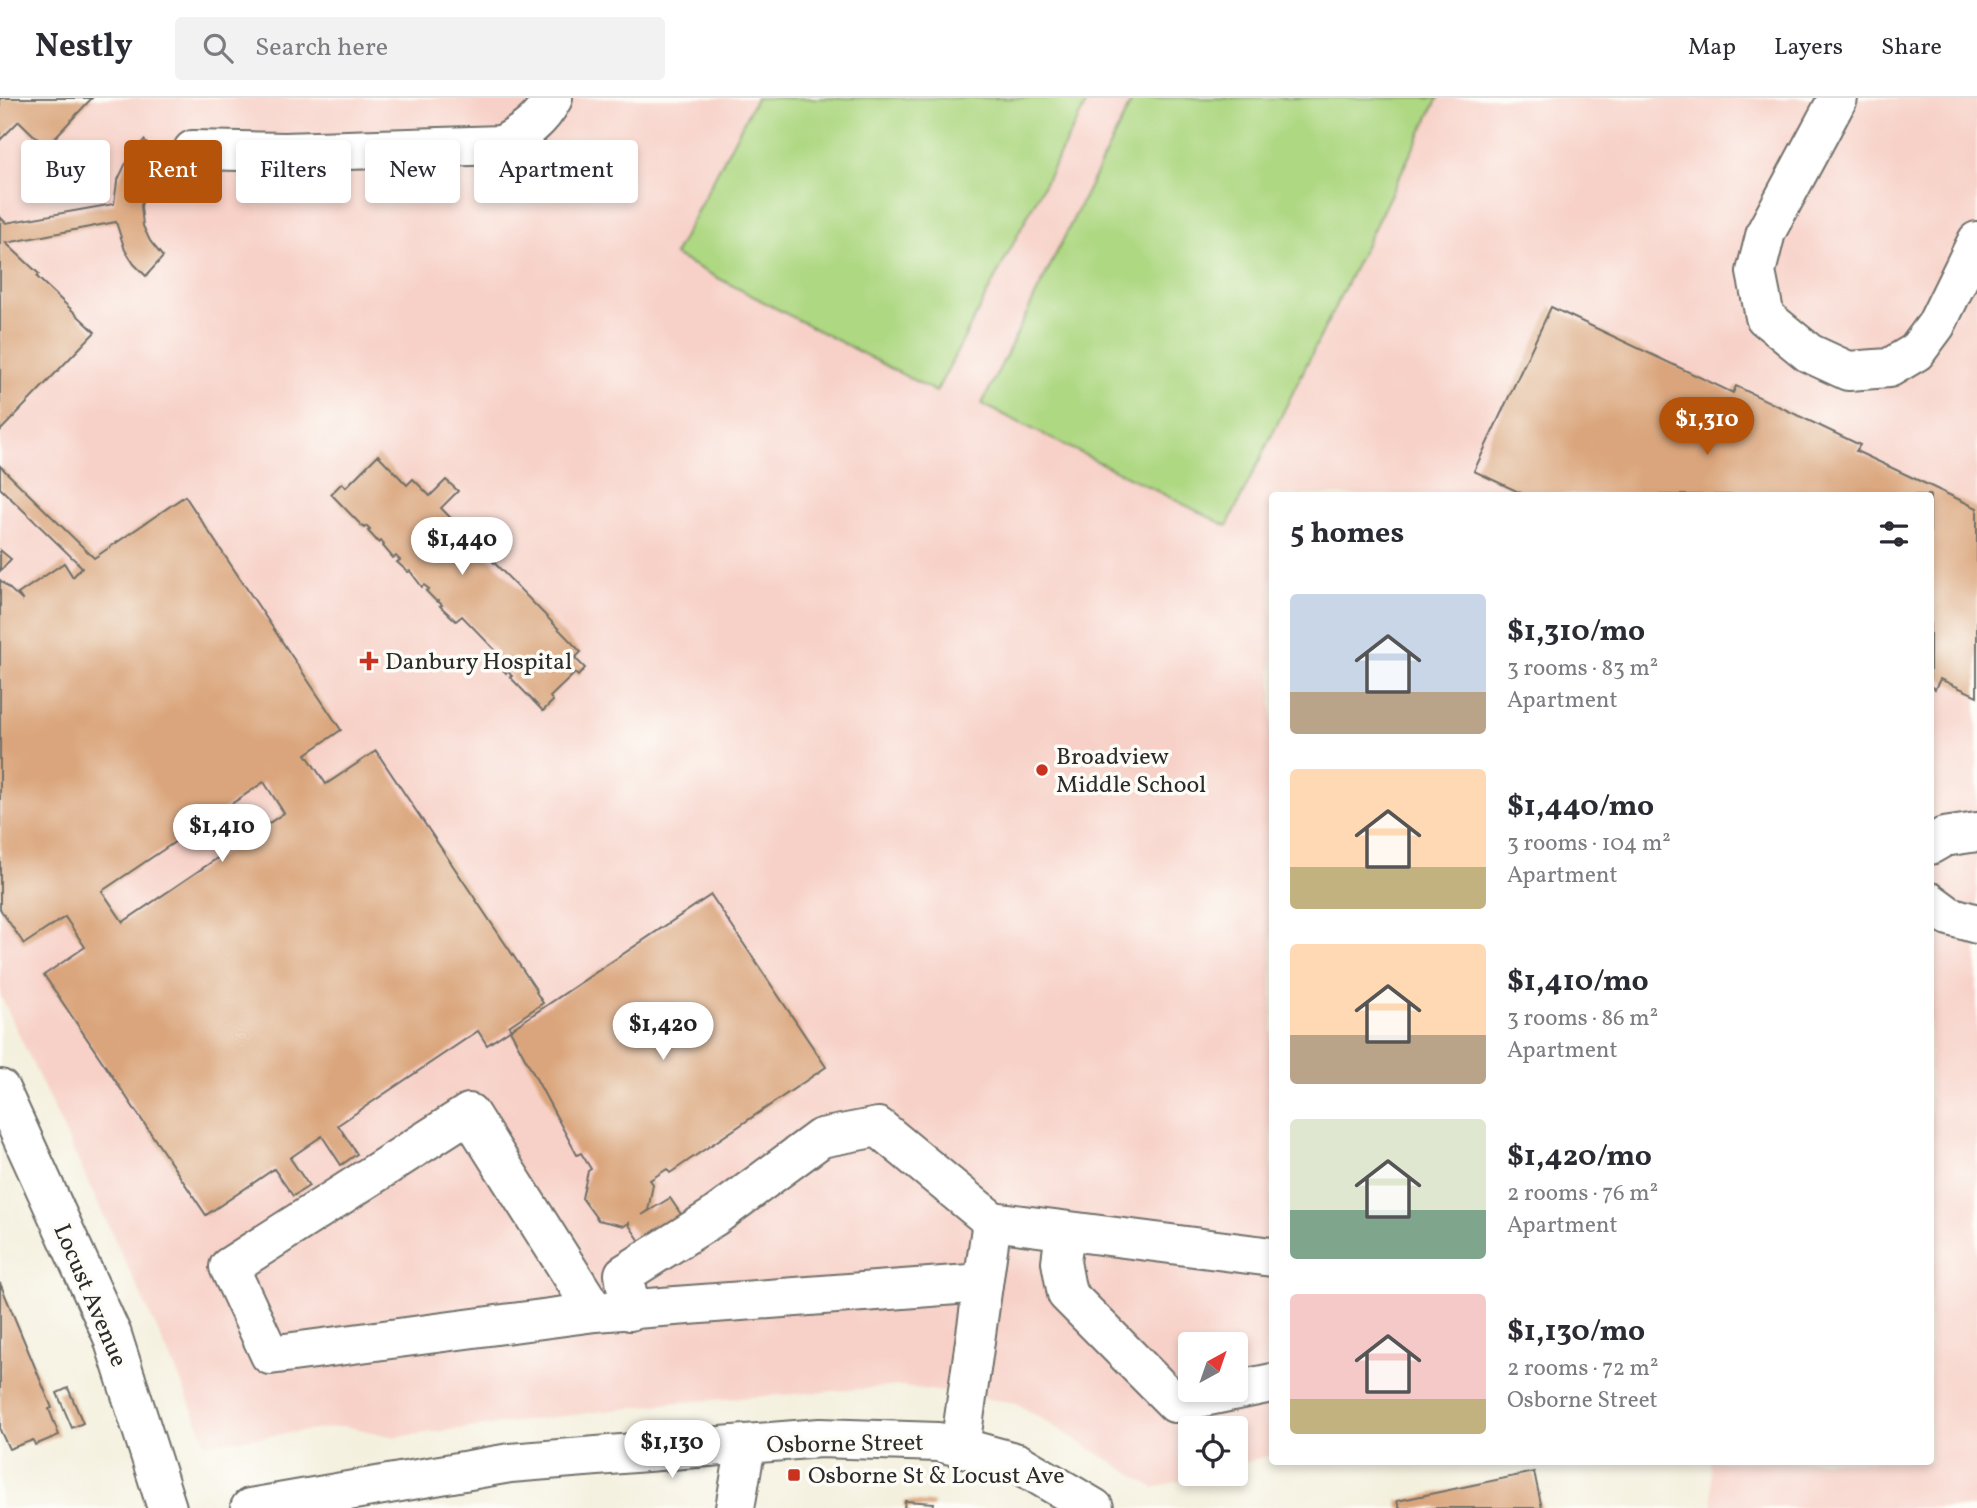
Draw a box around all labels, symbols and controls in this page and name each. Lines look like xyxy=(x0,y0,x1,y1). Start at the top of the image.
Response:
search box xyxy=(175,17,665,80)
text: Nestly xyxy=(35,25,133,71)
icon: search xyxy=(199,29,237,67)
text: Search here xyxy=(255,30,388,66)
text: Map xyxy=(1688,31,1736,65)
text: Layers xyxy=(1774,31,1843,65)
text: Share xyxy=(1881,31,1942,65)
chip: Buy xyxy=(21,140,110,203)
chip: Rent xyxy=(124,140,222,203)
chip: Filters xyxy=(236,140,351,203)
chip: New xyxy=(365,140,460,203)
chip: Apartment xyxy=(474,140,638,203)
pin: $1,310 xyxy=(1650,398,1764,457)
text: $1,310 xyxy=(1675,404,1739,436)
text: 5 homes xyxy=(1290,513,1404,555)
icon: filters xyxy=(1875,515,1913,553)
pin: $1,440 xyxy=(405,518,519,577)
text: $1,440 xyxy=(427,524,497,556)
text: $1,310/mo xyxy=(1507,611,1645,653)
icon: home xyxy=(1346,622,1430,706)
place label: Danbury Hospital xyxy=(385,646,572,680)
marker: Danbury Hospital xyxy=(359,651,379,671)
text: 3 rooms · 83 m² xyxy=(1507,653,1658,685)
text: Apartment xyxy=(1507,685,1618,717)
place label: Broadview Middle School xyxy=(1056,741,1206,803)
marker: Broadview Middle School xyxy=(1034,762,1050,778)
text: $1,440/mo xyxy=(1507,786,1654,828)
icon: home xyxy=(1346,797,1430,881)
pin: $1,410 xyxy=(165,804,279,864)
text: $1,410 xyxy=(189,811,255,843)
text: 3 rooms · 104 m² xyxy=(1507,828,1671,860)
text: Apartment xyxy=(1507,860,1618,892)
text: $1,410/mo xyxy=(1507,961,1649,1003)
icon: home xyxy=(1346,972,1430,1056)
pin: $1,420 xyxy=(606,1002,720,1062)
text: 3 rooms · 86 m² xyxy=(1507,1003,1658,1035)
text: $1,420 xyxy=(629,1009,697,1041)
text: Apartment xyxy=(1507,1035,1618,1067)
text: $1,420/mo xyxy=(1507,1136,1652,1178)
icon: home xyxy=(1346,1147,1430,1231)
text: 2 rooms · 76 m² xyxy=(1507,1178,1658,1210)
text: Apartment xyxy=(1507,1210,1618,1242)
street label: Locust Avenue xyxy=(44,1219,135,1373)
text: $1,130/mo xyxy=(1507,1311,1645,1353)
icon: home xyxy=(1346,1322,1430,1406)
north arrow xyxy=(1178,1332,1248,1402)
map controls xyxy=(1178,1332,1248,1486)
text: 2 rooms · 72 m² xyxy=(1507,1353,1658,1385)
text: Osborne Street xyxy=(1507,1385,1658,1417)
button: locate xyxy=(1178,1416,1248,1486)
pin: $1,130 xyxy=(615,1420,729,1480)
text: $1,130 xyxy=(640,1427,704,1459)
street label: Osborne Street xyxy=(766,1427,924,1463)
place label: Osborne St & Locust Ave xyxy=(808,1460,1065,1494)
marker: Osborne St & Locust Ave xyxy=(786,1467,802,1483)

